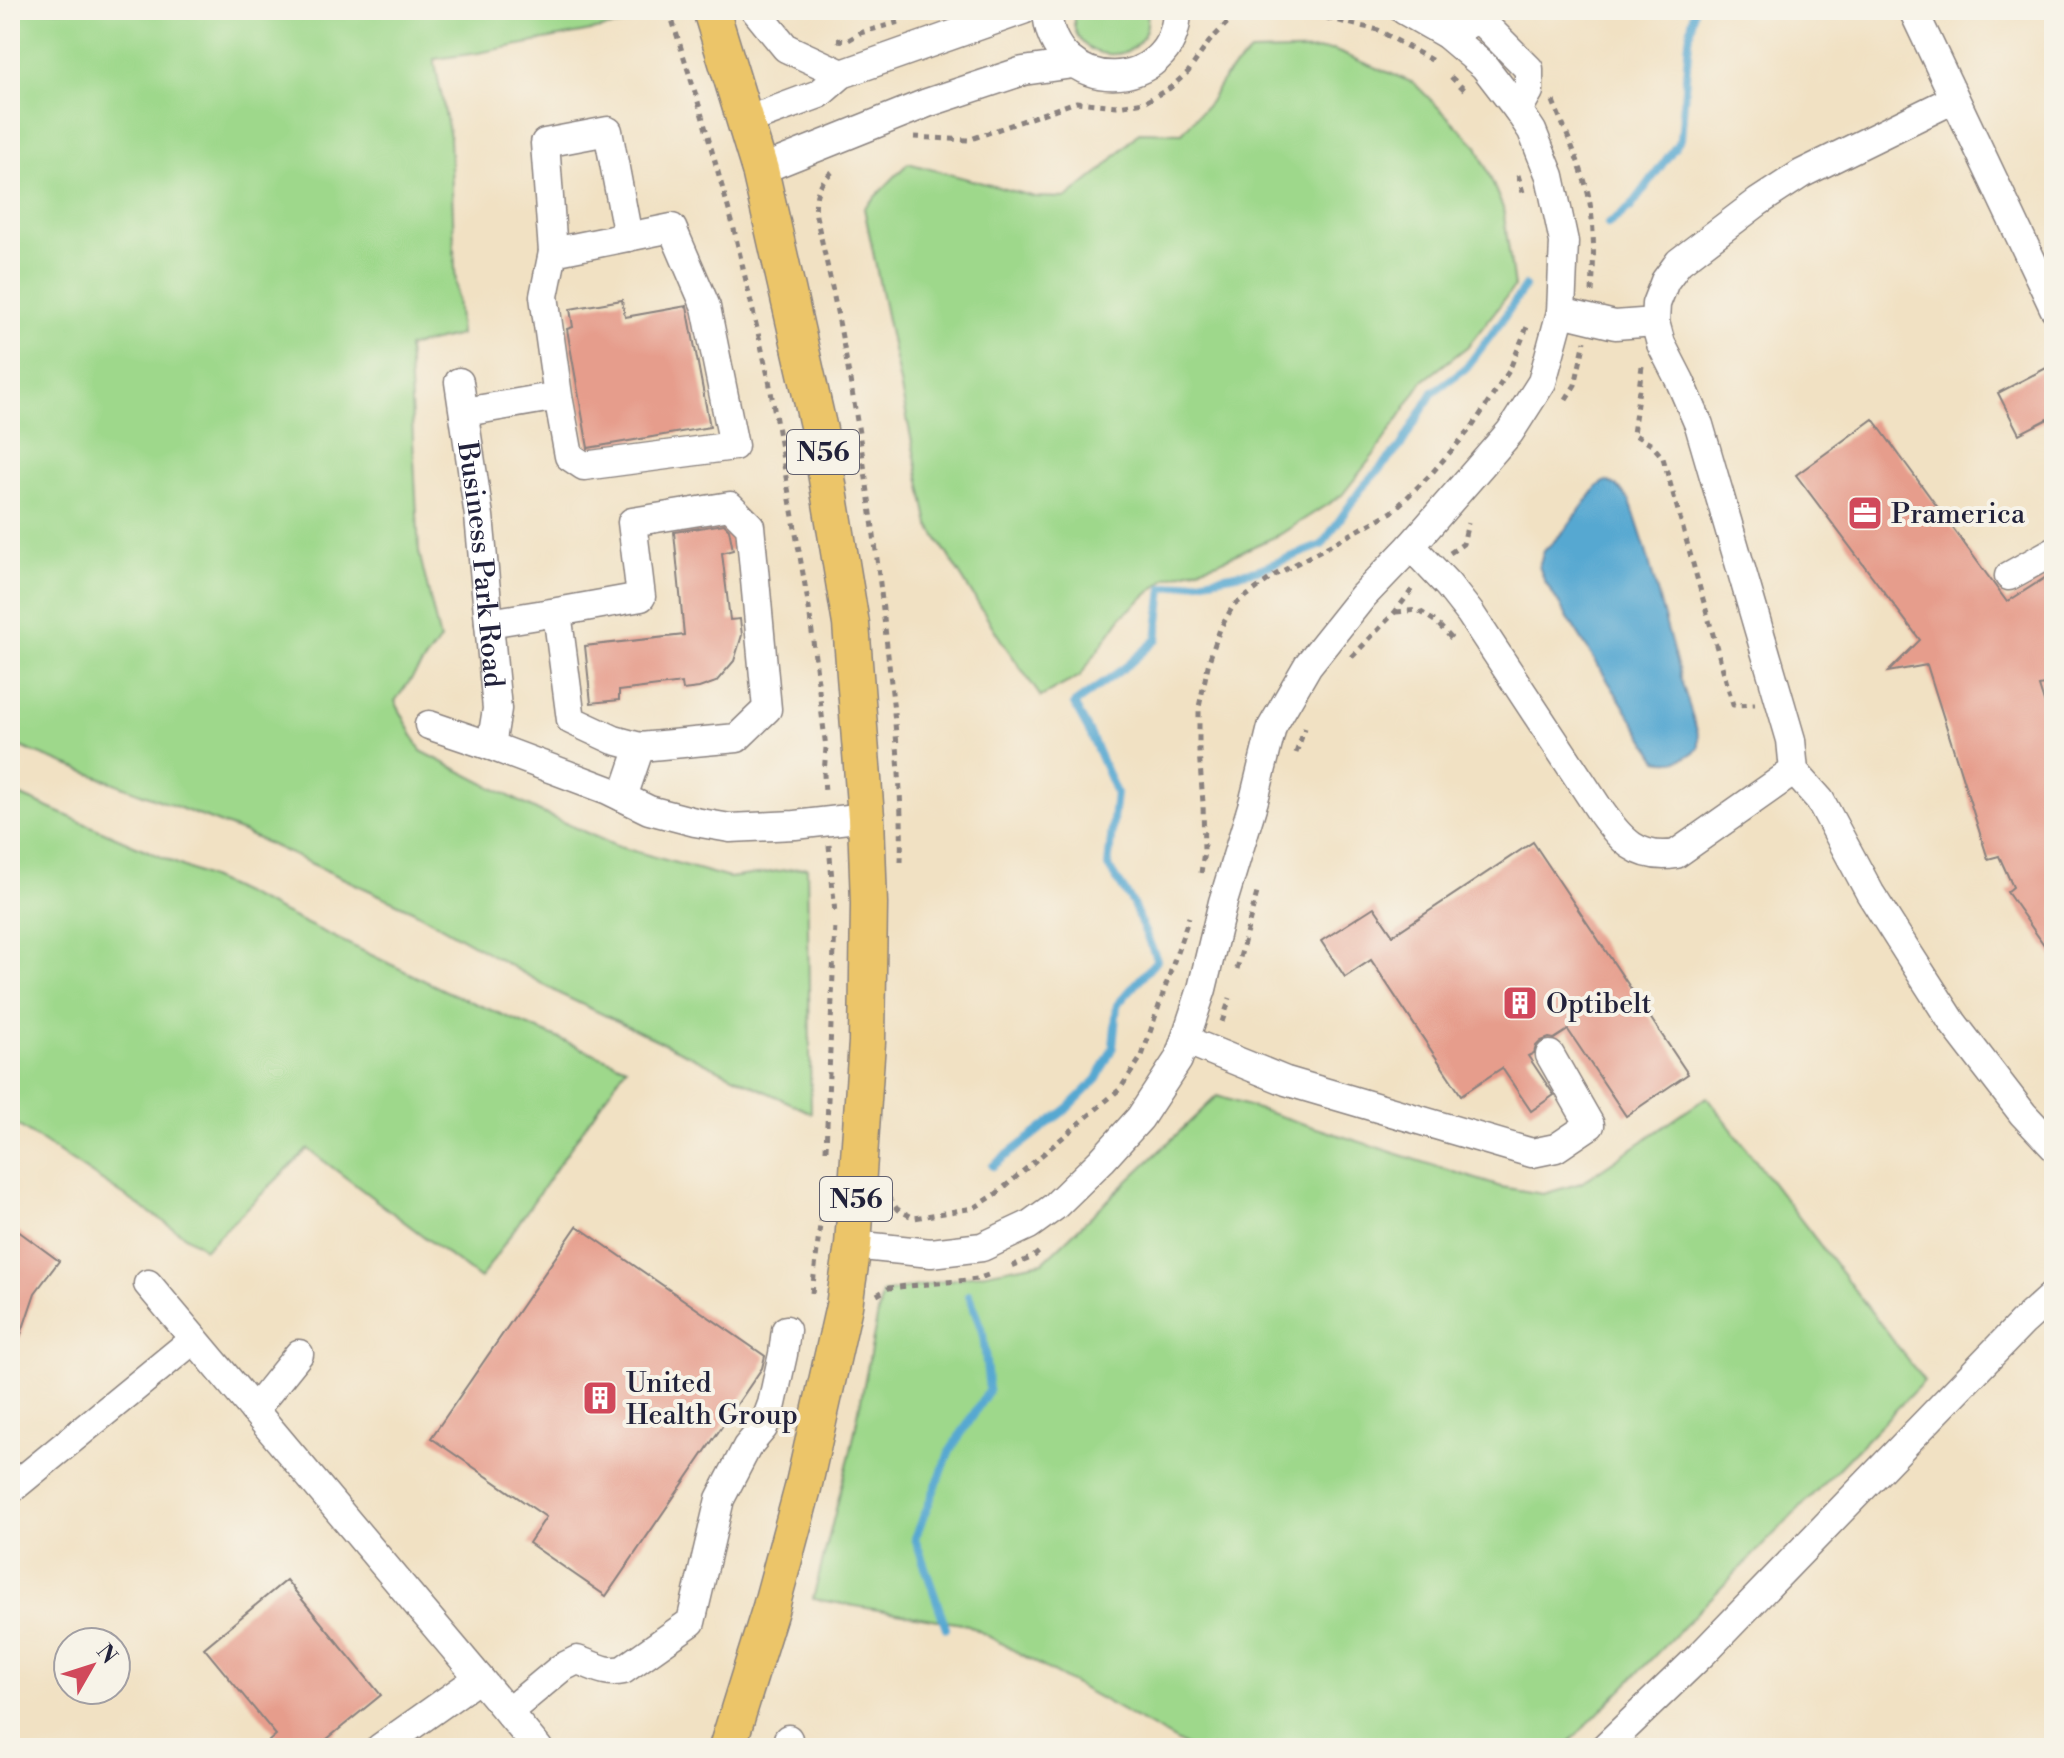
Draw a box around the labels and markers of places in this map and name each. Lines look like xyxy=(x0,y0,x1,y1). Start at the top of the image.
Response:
office icon: Pramerica xyxy=(1846,494,1884,532)
place label: Pramerica xyxy=(1891,497,2026,532)
building icon: Optibelt xyxy=(1501,984,1539,1022)
place label: Optibelt xyxy=(1546,987,1652,1022)
place label: United Health Group xyxy=(626,1366,798,1433)
building icon: United Health Group xyxy=(581,1379,619,1417)

